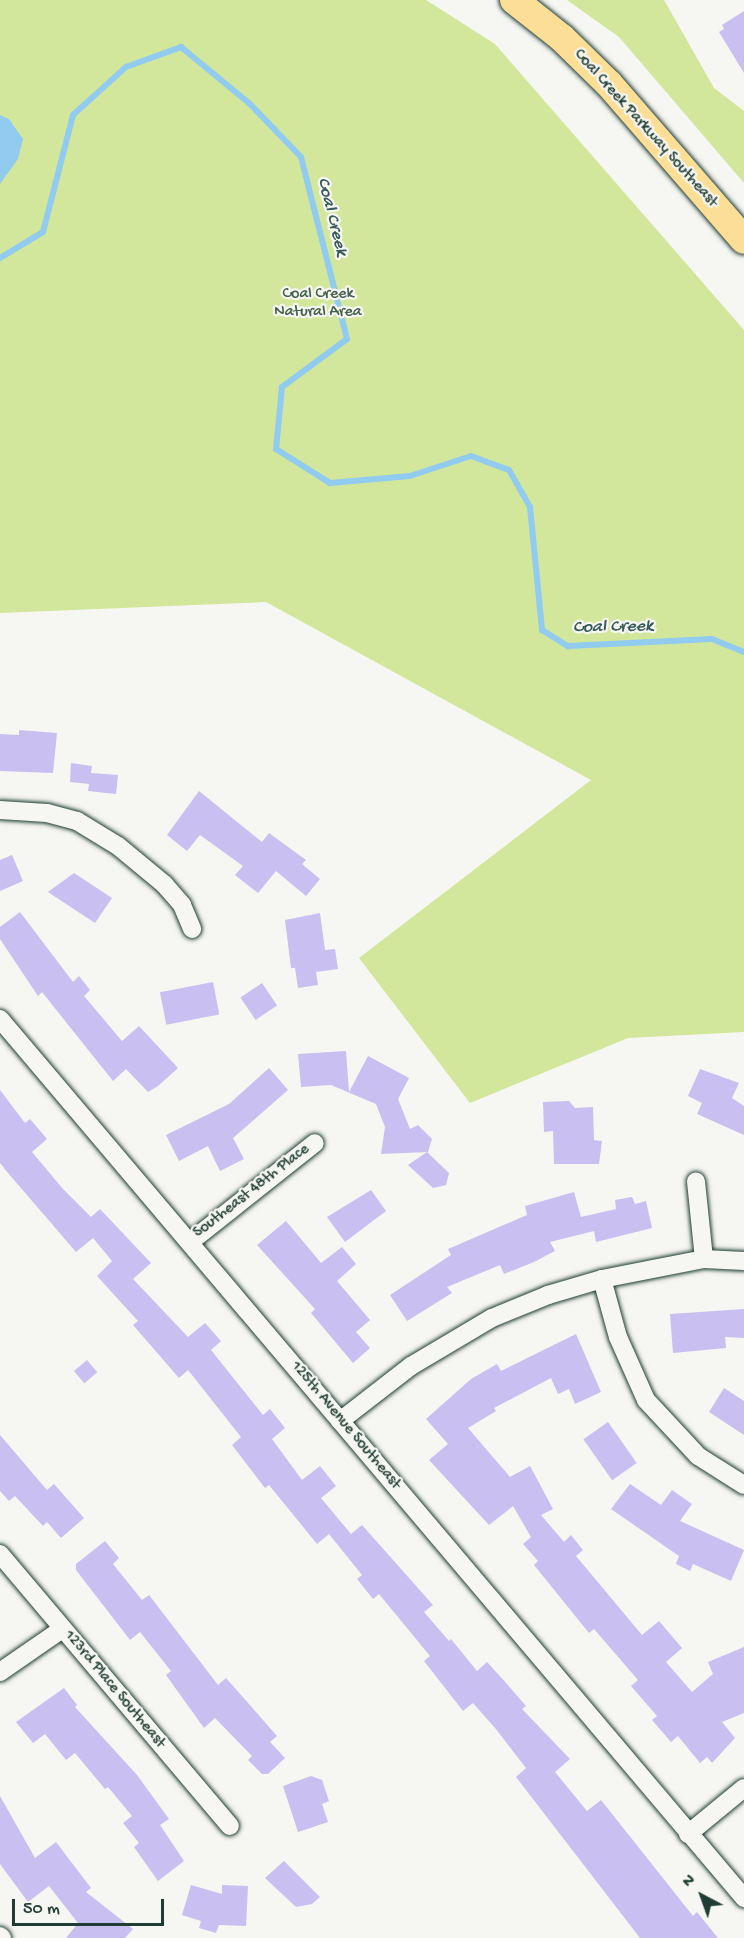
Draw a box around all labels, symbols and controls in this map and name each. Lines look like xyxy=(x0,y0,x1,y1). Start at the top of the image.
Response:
street label: Coal Creek Parkway Southeast xyxy=(569,46,721,212)
water label: Coal Creek xyxy=(311,176,351,258)
park label: Coal Creek Natural Area xyxy=(274,285,362,323)
water label: Coal Creek xyxy=(573,617,653,639)
street label: Southeast 48th Place xyxy=(190,1141,314,1243)
street label: 125th Avenue Southeast xyxy=(286,1358,404,1494)
street label: 123rd Place Southeast xyxy=(59,1627,169,1753)
north arrow xyxy=(672,1866,732,1926)
text: N xyxy=(680,1871,700,1893)
scale bar xyxy=(15,1887,166,1925)
text: 50 m xyxy=(23,1899,60,1920)

